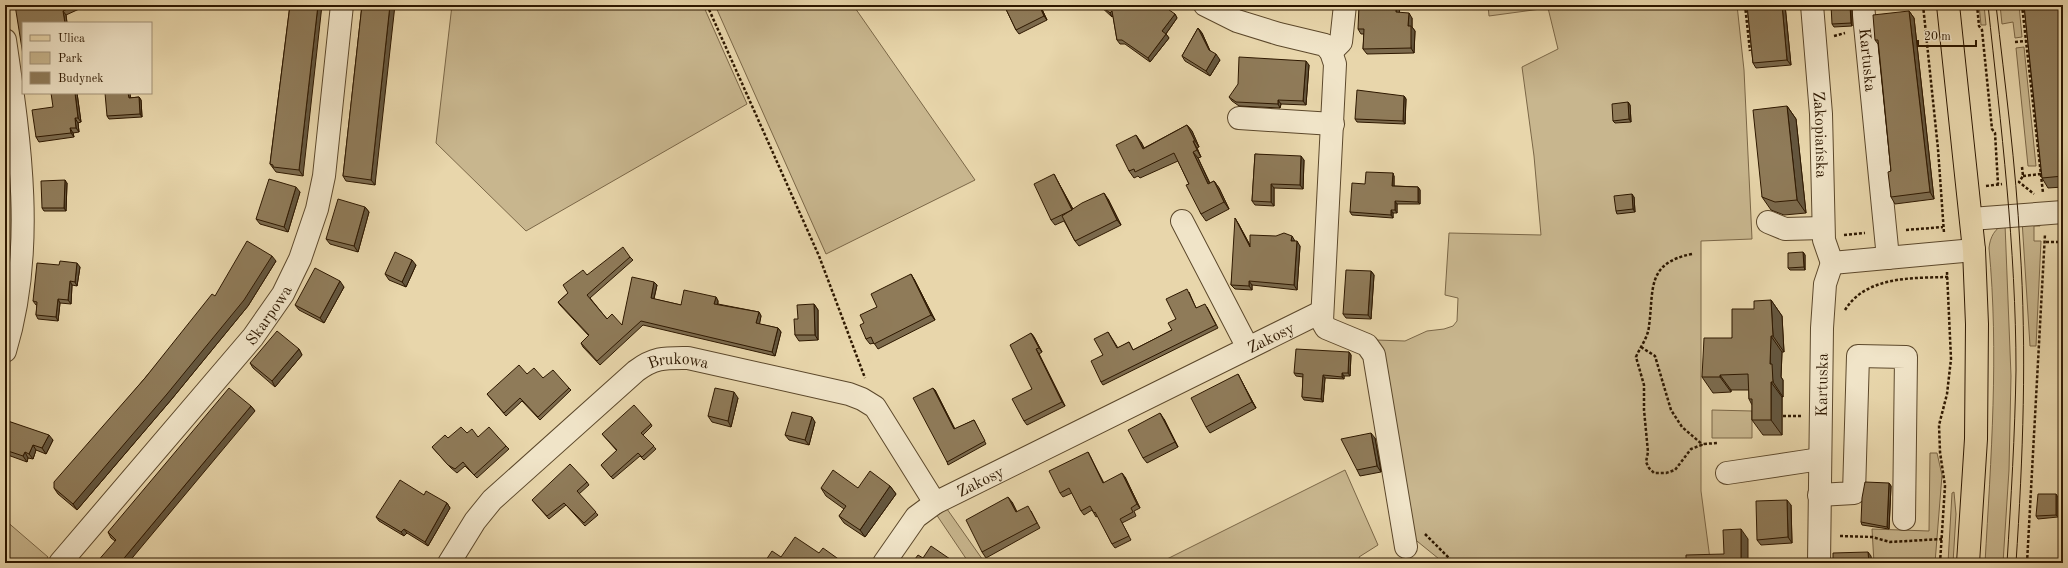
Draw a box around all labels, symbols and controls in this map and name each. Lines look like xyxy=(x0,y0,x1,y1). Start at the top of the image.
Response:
legend xyxy=(22,22,152,94)
scale bar xyxy=(1918,22,1976,48)
street label: Kartuska xyxy=(1855,27,1878,93)
text: 20 m xyxy=(1924,31,1951,43)
text: Ulica xyxy=(58,33,85,45)
text: Park xyxy=(58,53,83,65)
text: Budynek xyxy=(58,73,104,85)
street label: Zakopiańska xyxy=(1809,91,1829,178)
street label: Skarpowa xyxy=(244,284,296,349)
street label: Zakosy xyxy=(1245,320,1298,357)
street label: Brukowa xyxy=(646,352,710,373)
street label: Kartuska xyxy=(1815,353,1832,417)
street label: Zakosy xyxy=(955,464,1007,501)

